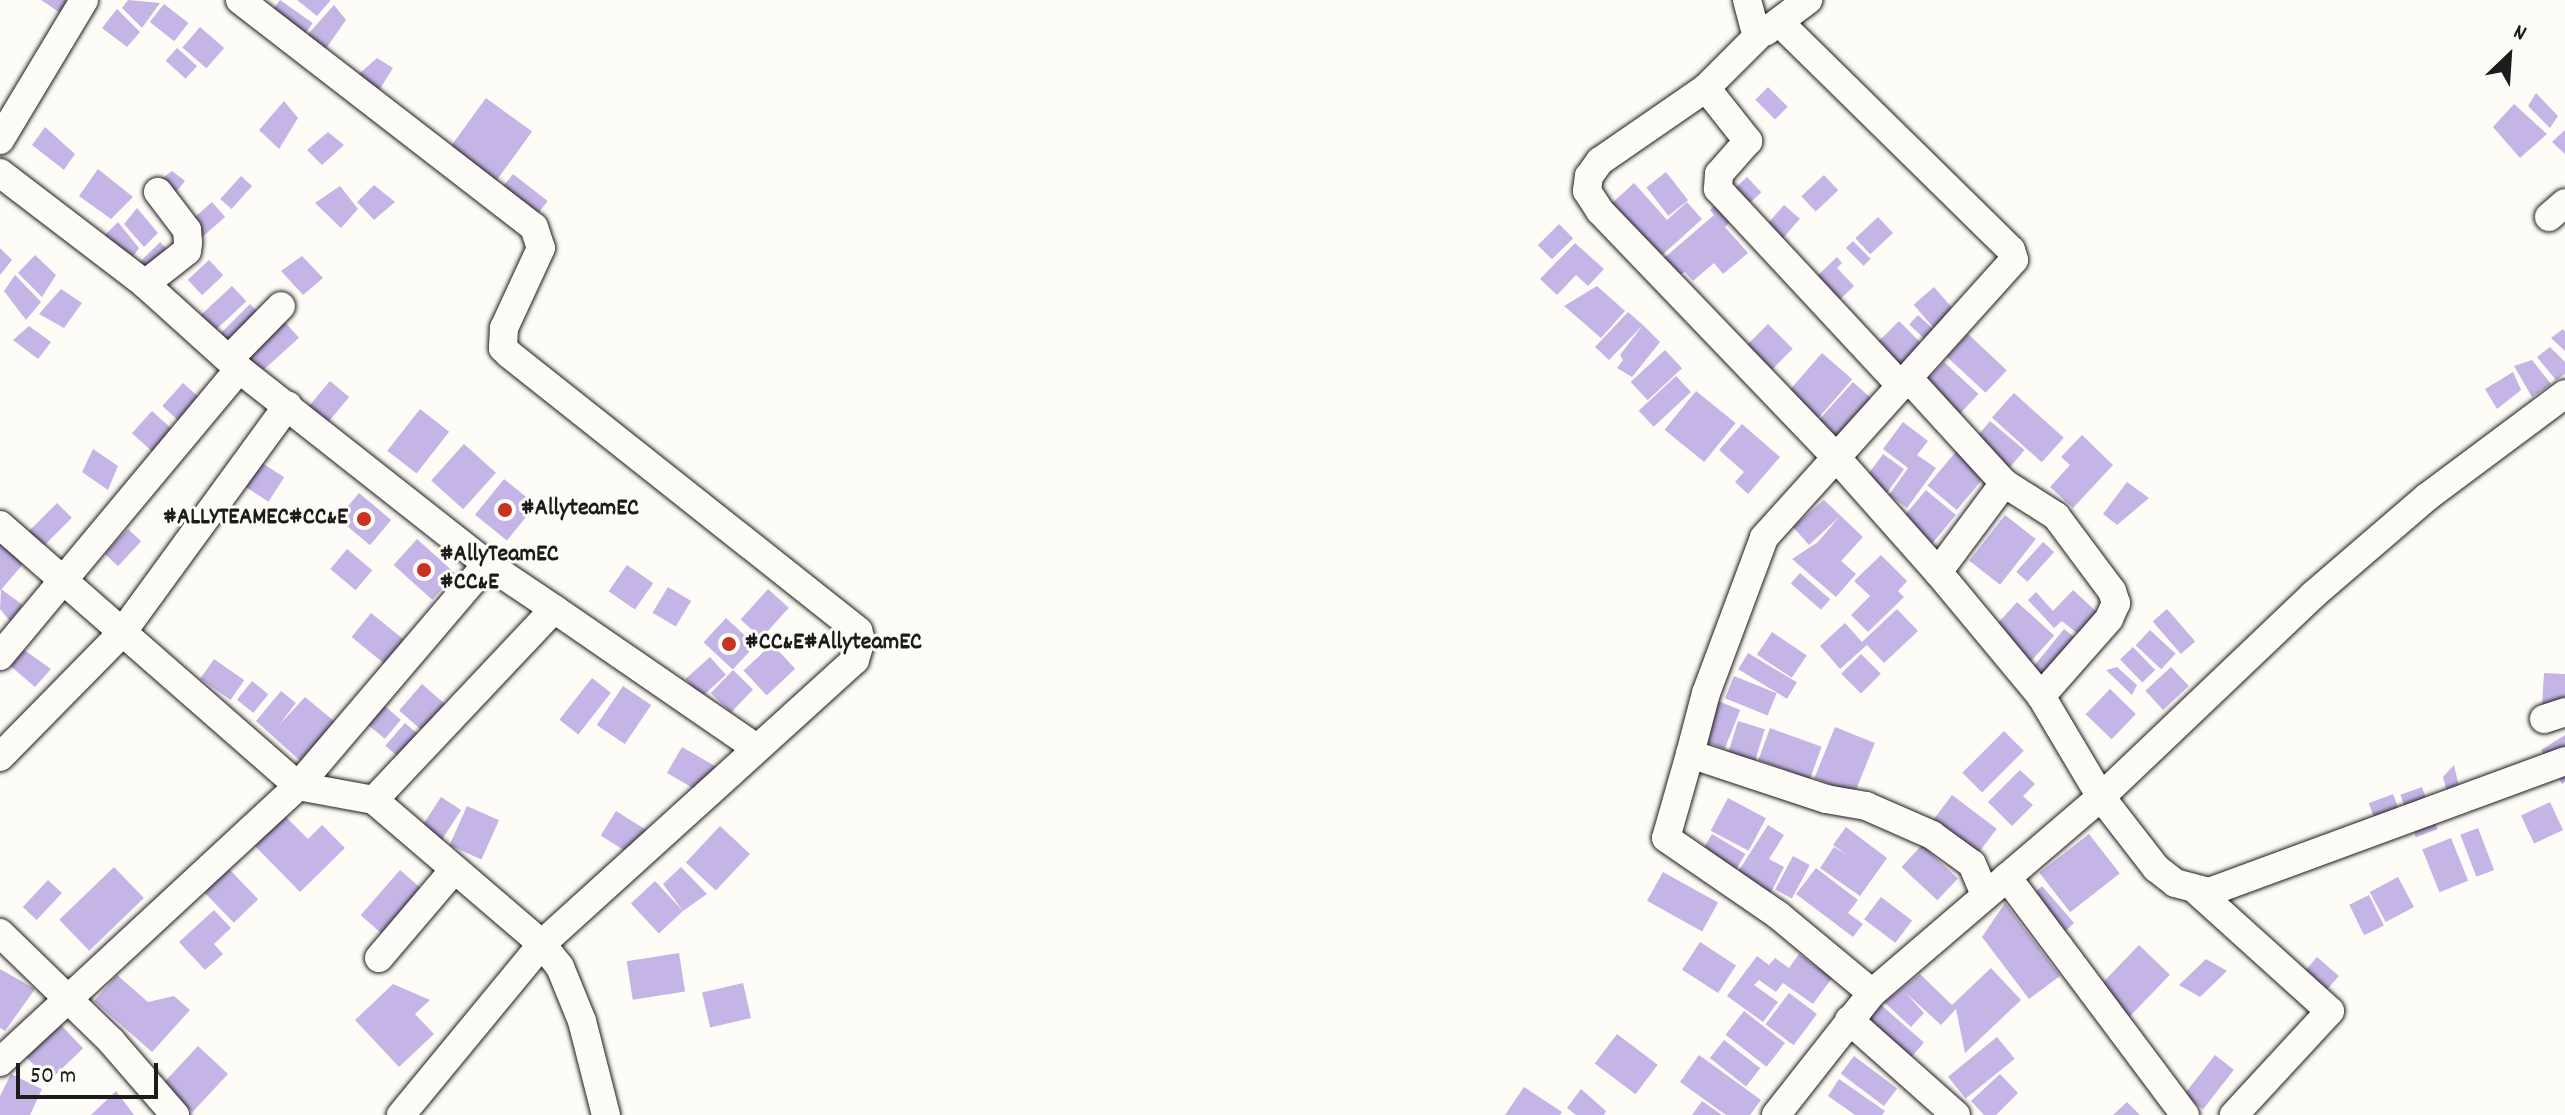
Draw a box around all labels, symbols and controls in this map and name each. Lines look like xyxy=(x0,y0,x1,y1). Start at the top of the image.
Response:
north arrow xyxy=(2469,16,2549,96)
text: N xyxy=(2508,17,2531,50)
place label: #AllyteamEC xyxy=(521,496,639,524)
marker: #AllyteamEC xyxy=(496,501,514,519)
place label: #ALLYTEAMEC#CC&E xyxy=(163,505,348,533)
marker: #ALLYTEAMEC#CC&E xyxy=(355,510,373,528)
place label: #AllyTeamEC #CC&E xyxy=(440,542,559,598)
marker: #AllyTeamEC #CC&E xyxy=(415,561,433,579)
place label: #CC&E#AllyteamEC xyxy=(745,630,922,658)
marker: #CC&E#AllyteamEC xyxy=(720,635,738,653)
scale bar xyxy=(20,1047,162,1097)
text: 50 m xyxy=(30,1060,76,1094)

